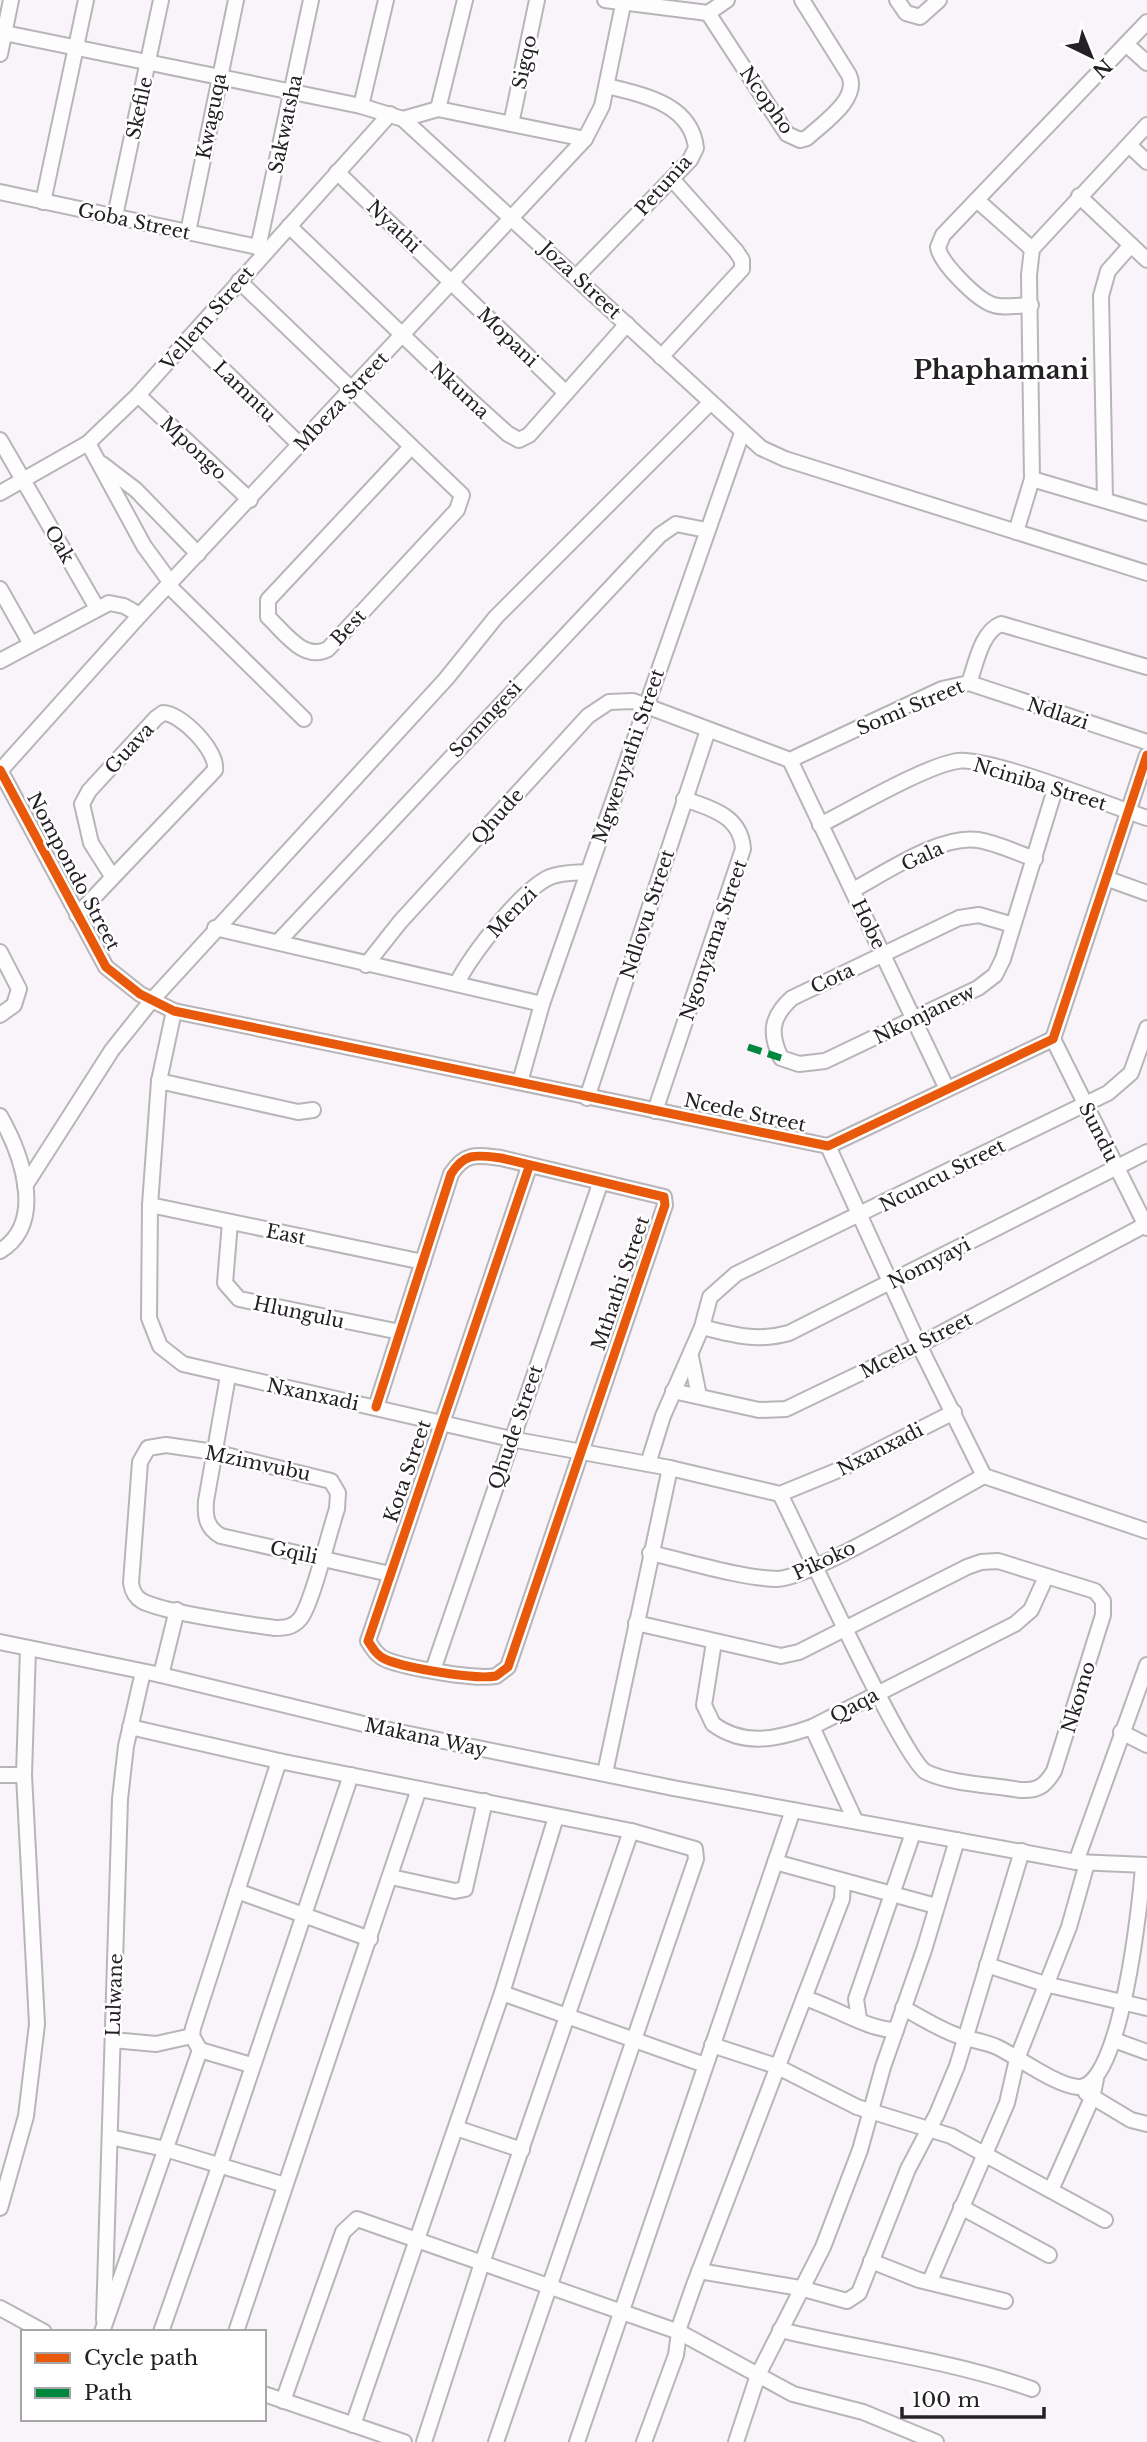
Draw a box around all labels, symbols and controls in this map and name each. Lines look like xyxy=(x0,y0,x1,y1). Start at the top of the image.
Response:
north arrow xyxy=(1056,21,1126,91)
street label: Sigqo xyxy=(508,33,541,91)
text: N xyxy=(1088,54,1117,83)
street label: Ncopho xyxy=(735,62,798,139)
street label: Kwaguqa xyxy=(192,71,231,161)
street label: Sakwatsha xyxy=(264,72,307,176)
street label: Skefile xyxy=(122,75,157,142)
street label: Petunia xyxy=(630,150,697,220)
street label: Nyathi xyxy=(362,195,426,258)
street label: Goba Street xyxy=(76,198,193,245)
street label: Joza Street xyxy=(533,235,627,324)
street label: Vellem Street xyxy=(155,261,259,376)
street label: Mopani xyxy=(472,303,543,372)
street label: Mbeza Street xyxy=(289,346,394,456)
district label: Phaphamani xyxy=(913,354,1089,386)
street label: Lamntu xyxy=(209,356,281,427)
street label: Nkuma xyxy=(425,357,494,424)
street label: Mpongo xyxy=(156,412,232,485)
street label: Oak xyxy=(40,521,80,568)
street label: Best xyxy=(326,604,371,650)
street label: Mgwenyathi Street xyxy=(588,665,669,846)
street label: Somi Street xyxy=(853,674,968,740)
street label: Somngesi xyxy=(444,676,527,762)
street label: Ndlazi xyxy=(1024,693,1092,734)
street label: Guava xyxy=(100,718,159,779)
street label: Nciniba Street xyxy=(970,753,1110,816)
street label: Qhude xyxy=(466,784,528,849)
street label: Nompondo Street xyxy=(22,788,125,955)
street label: Gala xyxy=(898,837,947,876)
street label: Ndlovu Street xyxy=(616,846,679,982)
street label: Ngonyama Street xyxy=(675,856,752,1024)
street label: Menzi xyxy=(483,882,542,942)
street label: Hobe xyxy=(847,895,890,953)
street label: Cota xyxy=(807,958,858,998)
street label: Nkonjanew xyxy=(870,980,979,1049)
street label: Ncede Street xyxy=(682,1088,809,1137)
street label: Sundu xyxy=(1074,1099,1123,1166)
street label: Ncuncu Street xyxy=(875,1133,1010,1217)
street label: Mthathi Street xyxy=(587,1212,654,1353)
street label: East xyxy=(264,1219,309,1250)
street label: Nomyayi xyxy=(884,1233,975,1294)
street label: Hlungulu xyxy=(251,1292,347,1333)
street label: Mcelu Street xyxy=(856,1307,977,1384)
street label: Qhude Street xyxy=(483,1361,548,1492)
street label: Nxanxadi xyxy=(265,1374,361,1416)
street label: Kota Street xyxy=(379,1416,436,1525)
street label: Nxanxadi xyxy=(833,1418,928,1481)
street label: Mzimvubu xyxy=(203,1441,313,1486)
street label: Gqili xyxy=(268,1536,320,1569)
street label: Pikoko xyxy=(789,1536,859,1585)
street label: Nkomo xyxy=(1057,1659,1100,1736)
street label: Qaqa xyxy=(826,1683,883,1728)
street label: Makana Way xyxy=(363,1713,489,1762)
street label: Lulwane xyxy=(102,1953,127,2037)
legend xyxy=(21,2330,266,2421)
text: Cycle path xyxy=(84,2345,198,2371)
scale bar xyxy=(902,2376,1044,2420)
text: Path xyxy=(84,2380,132,2406)
text: 100 m xyxy=(912,2387,980,2413)

